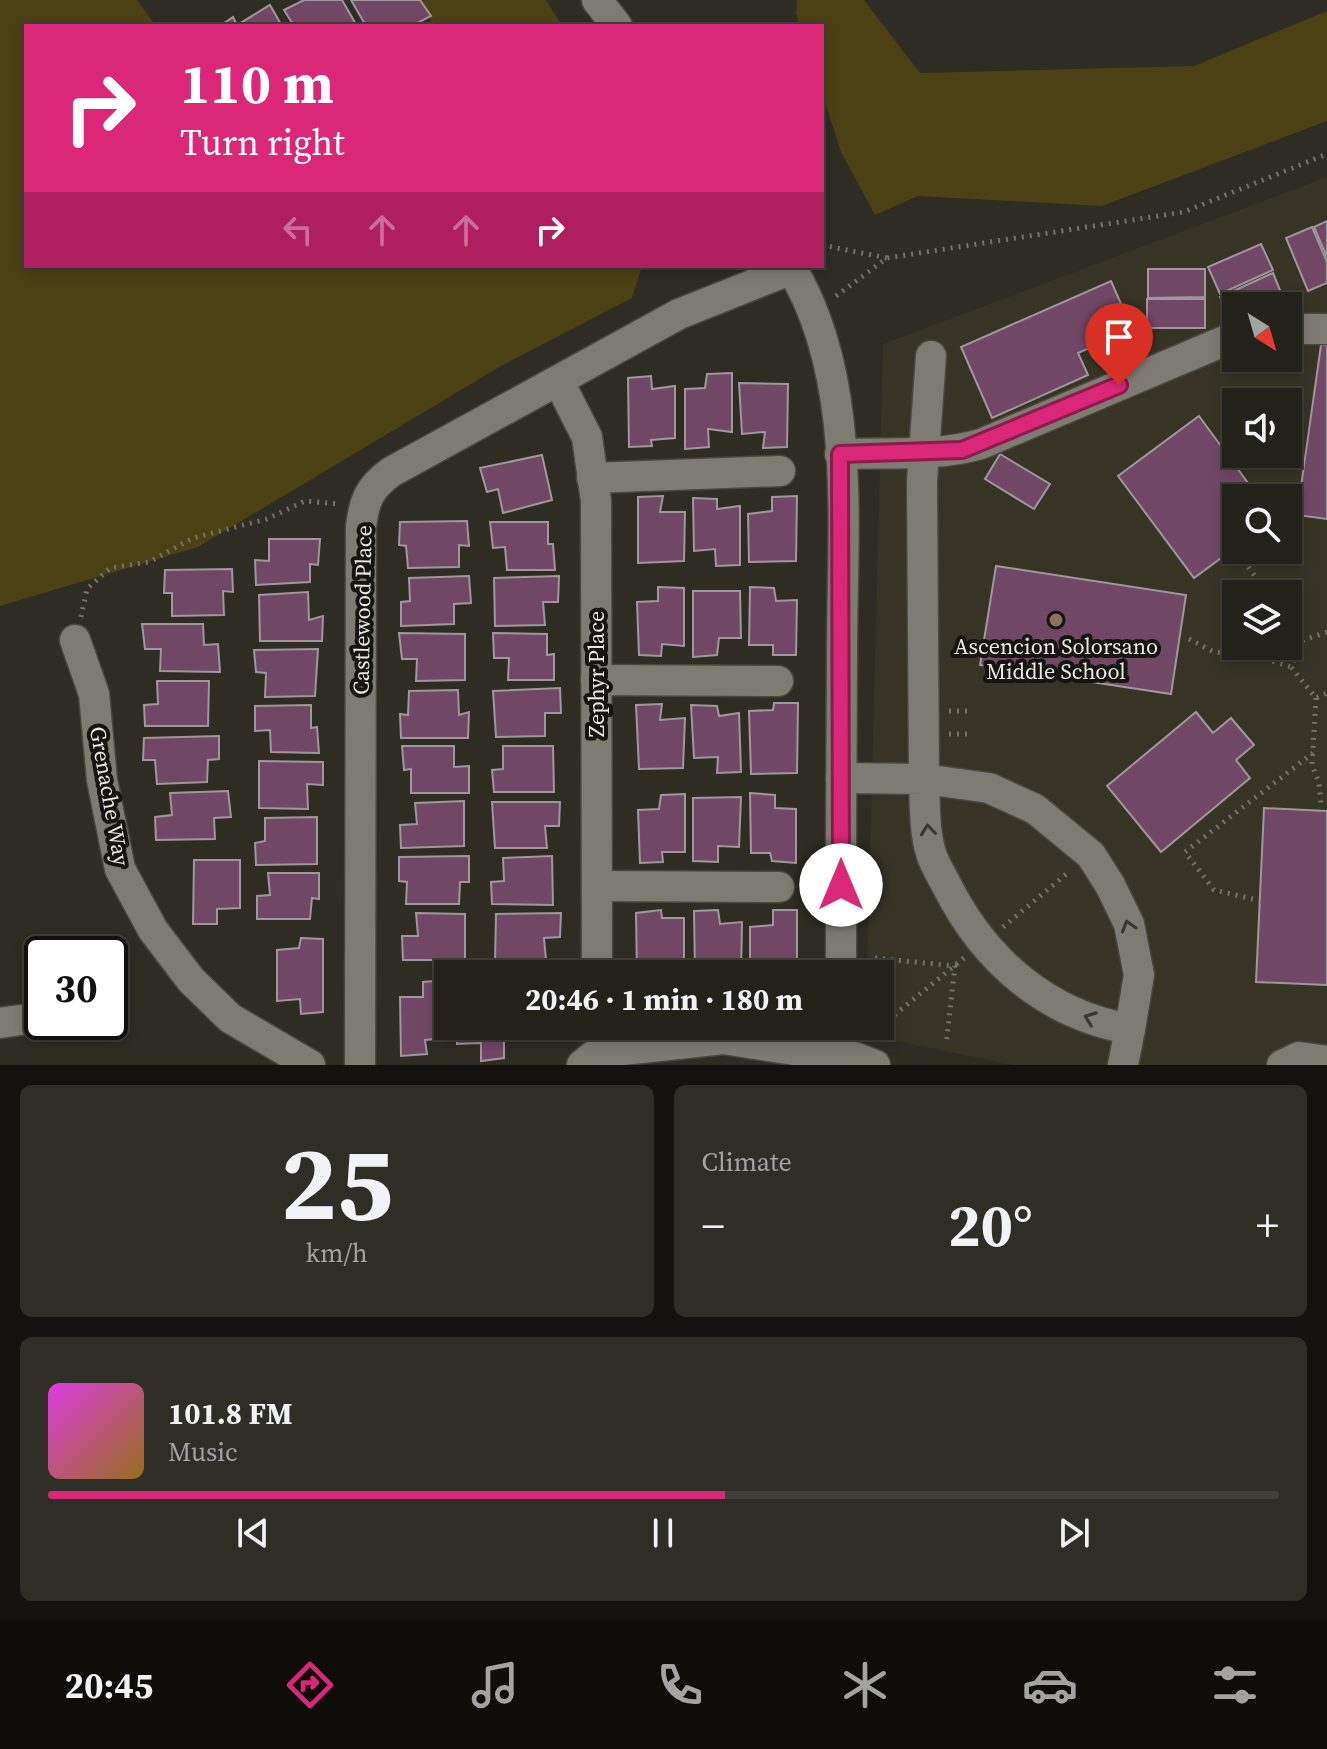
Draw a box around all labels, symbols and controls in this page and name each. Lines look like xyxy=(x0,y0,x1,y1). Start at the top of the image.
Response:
text: 110 m xyxy=(180,45,334,122)
icon: right xyxy=(48,56,152,160)
text: Turn right xyxy=(180,118,345,167)
icon: left xyxy=(276,208,320,252)
icon: ahead xyxy=(360,208,404,252)
icon: ahead xyxy=(444,208,488,252)
icon: right xyxy=(528,208,572,252)
north arrow xyxy=(1222,292,1302,372)
map controls xyxy=(1222,292,1302,660)
pin xyxy=(1085,303,1153,385)
icon: arrive xyxy=(1097,315,1141,359)
button: sound xyxy=(1222,388,1302,468)
button: search xyxy=(1222,484,1302,564)
street label: Castlewood Place xyxy=(346,525,378,695)
button: layers xyxy=(1222,580,1302,660)
street label: Zephyr Place xyxy=(581,611,611,737)
marker: Ascencion Solorsano Middle School xyxy=(1047,611,1065,629)
place label: Ascencion Solorsano Middle School xyxy=(954,631,1158,686)
street label: Grenache Way xyxy=(83,724,137,869)
one-way arrow xyxy=(920,823,937,836)
position arrow xyxy=(799,843,883,927)
one-way arrow xyxy=(1121,919,1137,933)
speed limit sign: 30 xyxy=(24,936,128,1040)
text: 20:46 · 1 min · 180 m xyxy=(525,979,803,1020)
one-way arrow xyxy=(1084,1011,1098,1028)
text: 25 xyxy=(280,1111,393,1254)
text: Climate xyxy=(702,1144,792,1180)
text: 20° xyxy=(948,1184,1033,1266)
text: − xyxy=(702,1195,725,1256)
text: + xyxy=(1256,1195,1279,1256)
text: km/h xyxy=(306,1235,368,1271)
text: 101.8 FM xyxy=(168,1393,293,1434)
text: Music xyxy=(168,1434,238,1470)
icon: previous xyxy=(231,1511,275,1555)
icon: pause xyxy=(641,1511,685,1555)
icon: next xyxy=(1052,1511,1096,1555)
icon: directions xyxy=(282,1657,338,1713)
icon: music xyxy=(467,1657,523,1713)
icon: phone xyxy=(652,1657,708,1713)
icon: climate xyxy=(837,1657,893,1713)
icon: car xyxy=(1022,1657,1078,1713)
icon: filters xyxy=(1207,1657,1263,1713)
text: 20:45 xyxy=(64,1661,153,1710)

